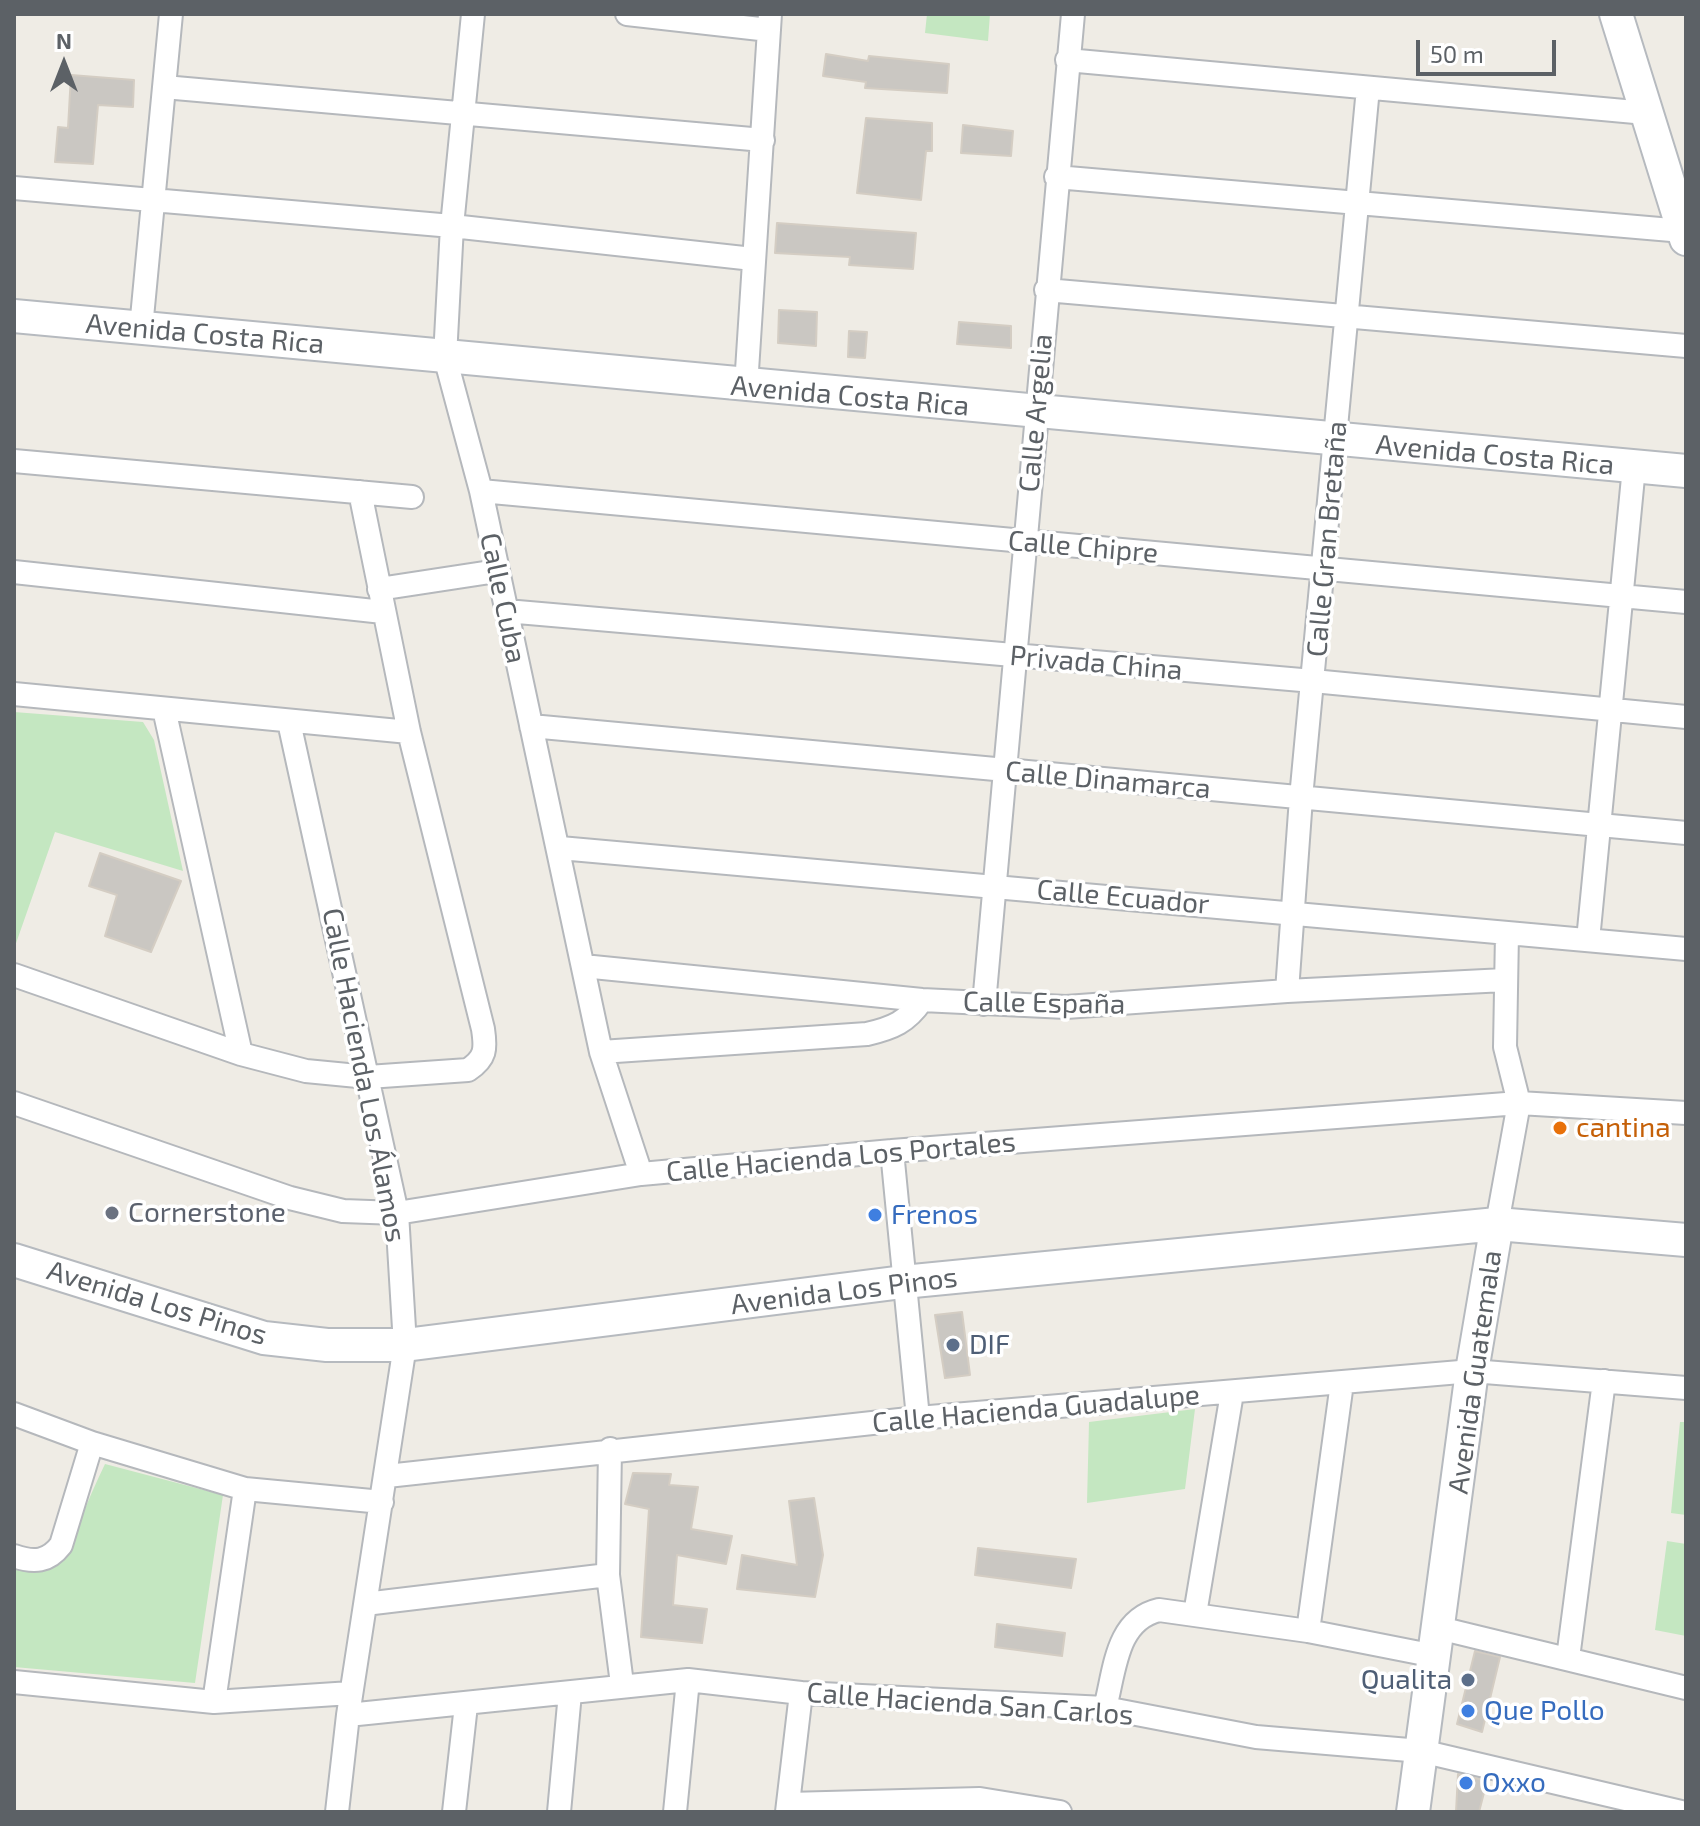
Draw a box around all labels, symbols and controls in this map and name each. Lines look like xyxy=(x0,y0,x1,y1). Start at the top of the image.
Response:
north arrow xyxy=(24,24,104,104)
scale bar xyxy=(1420,24,1560,74)
text: N xyxy=(56,27,72,53)
text: 50 m xyxy=(1430,39,1484,68)
street label: Avenida Costa Rica xyxy=(84,307,326,361)
street label: Calle Argelia xyxy=(1012,332,1060,494)
street label: Avenida Costa Rica xyxy=(729,369,971,423)
street label: Calle Gran Bretaña xyxy=(1300,420,1354,658)
street label: Avenida Costa Rica xyxy=(1374,428,1616,482)
street label: Calle Chipre xyxy=(1007,524,1159,570)
street label: Calle Cuba xyxy=(473,530,533,666)
street label: Privada China xyxy=(1008,639,1184,687)
street label: Calle Dinamarca xyxy=(1004,754,1212,806)
street label: Calle Ecuador xyxy=(1035,873,1211,921)
street label: Calle Hacienda Los Álamos xyxy=(315,905,413,1245)
street label: Calle España xyxy=(963,985,1125,1021)
place label: cantina xyxy=(1576,1111,1671,1145)
marker: cantina xyxy=(1551,1119,1569,1137)
street label: Calle Hacienda Los Portales xyxy=(665,1125,1017,1189)
place label: Cornerstone xyxy=(128,1196,286,1230)
place label: Frenos xyxy=(891,1198,978,1232)
marker: Cornerstone xyxy=(103,1204,121,1222)
marker: Frenos xyxy=(866,1206,884,1224)
street label: Avenida Guatemala xyxy=(1441,1248,1509,1496)
street label: Avenida Los Pinos xyxy=(43,1254,271,1352)
street label: Avenida Los Pinos xyxy=(729,1260,959,1322)
place label: DIF xyxy=(969,1328,1010,1362)
marker: DIF xyxy=(944,1336,962,1354)
street label: Calle Hacienda Guadalupe xyxy=(871,1378,1201,1440)
place label: Qualita xyxy=(1361,1663,1452,1697)
marker: Qualita xyxy=(1459,1671,1477,1689)
street label: Calle Hacienda San Carlos xyxy=(805,1676,1135,1732)
place label: Que Pollo xyxy=(1484,1694,1605,1728)
marker: Que Pollo xyxy=(1459,1702,1477,1720)
place label: Oxxo xyxy=(1482,1766,1546,1800)
marker: Oxxo xyxy=(1457,1774,1475,1792)

